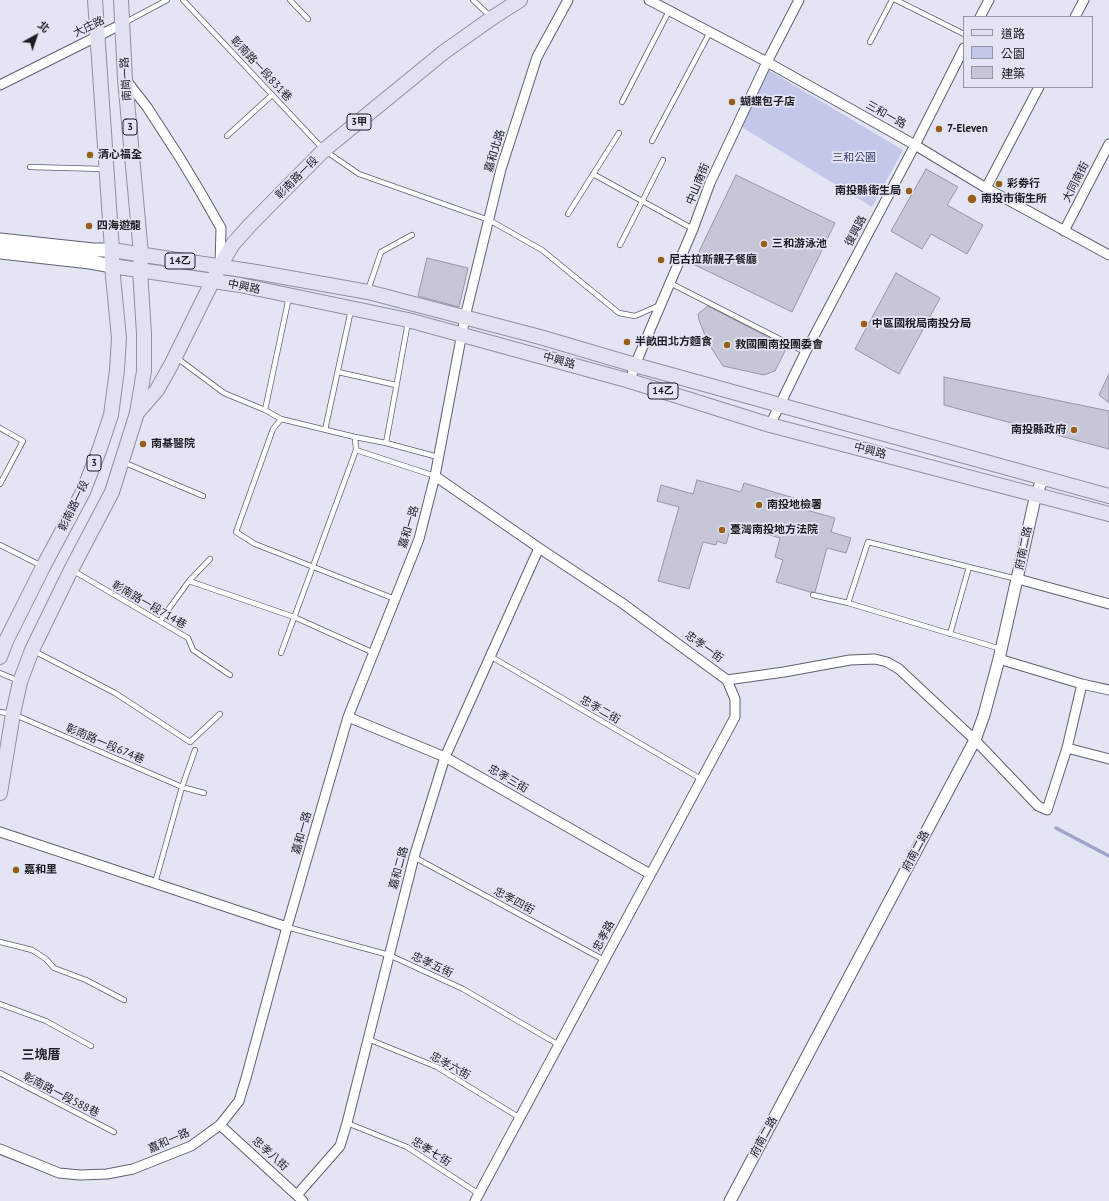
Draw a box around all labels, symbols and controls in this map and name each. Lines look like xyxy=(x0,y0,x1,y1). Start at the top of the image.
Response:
street label: 大庄路 xyxy=(71,14,107,40)
north arrow xyxy=(16,16,56,56)
legend xyxy=(963,16,1093,88)
text: 北 xyxy=(35,18,52,36)
text: 道路 xyxy=(1001,26,1025,41)
street label: 彰南路一段831巷 xyxy=(228,34,294,104)
text: 公園 xyxy=(1001,46,1025,61)
street label: 南崗一路 xyxy=(118,57,134,101)
text: 建築 xyxy=(1001,66,1025,81)
place label: 蝴蝶包子店 xyxy=(740,95,795,109)
marker: 蝴蝶包子店 xyxy=(727,97,737,107)
street label: 三和一路 xyxy=(864,99,908,131)
road number: 3甲 xyxy=(347,114,371,130)
road number: 3 xyxy=(123,119,137,135)
place label: 7-Eleven xyxy=(947,122,988,136)
marker: 7-Eleven xyxy=(934,124,944,134)
street label: 嘉和北路 xyxy=(482,128,508,174)
place label: 清心福全 xyxy=(98,148,142,162)
marker: 清心福全 xyxy=(85,150,95,160)
park label: 三和公園 xyxy=(832,151,876,165)
street label: 彰南路一段 xyxy=(273,154,321,202)
street label: 大同南街 xyxy=(1060,159,1092,205)
street label: 中山南街 xyxy=(684,161,712,207)
place label: 彩劵行 xyxy=(1007,177,1040,191)
marker: 彩劵行 xyxy=(994,179,1004,189)
place label: 南投縣衛生局 xyxy=(835,184,901,198)
marker: 南投縣衛生局 xyxy=(904,186,914,196)
place label: 南投市衛生所 xyxy=(981,192,1047,206)
marker: 南投市衛生所 xyxy=(966,193,978,205)
street label: 復興路 xyxy=(842,213,870,249)
place label: 四海遊龍 xyxy=(97,219,141,233)
marker: 四海遊龍 xyxy=(84,221,94,231)
place label: 三和游泳池 xyxy=(772,237,827,251)
marker: 三和游泳池 xyxy=(759,239,769,249)
road number: 14乙 xyxy=(165,253,195,269)
place label: 尼古拉斯親子餐廳 xyxy=(669,253,757,267)
marker: 尼古拉斯親子餐廳 xyxy=(656,255,666,265)
street label: 中興路 xyxy=(227,277,261,297)
place label: 中區國稅局南投分局 xyxy=(872,317,971,331)
marker: 中區國稅局南投分局 xyxy=(859,319,869,329)
place label: 半畝田北方麵食 xyxy=(635,335,712,349)
marker: 半畝田北方麵食 xyxy=(622,337,632,347)
place label: 救國團南投團委會 xyxy=(735,338,823,352)
marker: 救國團南投團委會 xyxy=(722,340,732,350)
street label: 中興路 xyxy=(541,350,577,372)
road number: 14乙 xyxy=(648,383,678,399)
place label: 南投縣政府 xyxy=(1011,423,1066,437)
marker: 南投縣政府 xyxy=(1069,425,1079,435)
place label: 南基醫院 xyxy=(151,437,195,451)
marker: 南基醫院 xyxy=(138,439,148,449)
street label: 中興路 xyxy=(852,440,888,462)
road number: 3 xyxy=(87,455,101,471)
street label: 彰南路一段 xyxy=(56,478,92,534)
place label: 南投地檢署 xyxy=(767,498,822,512)
marker: 南投地檢署 xyxy=(754,500,764,510)
street label: 嘉和一路 xyxy=(396,504,422,550)
place label: 臺灣南投地方法院 xyxy=(730,523,818,537)
marker: 臺灣南投地方法院 xyxy=(717,525,727,535)
street label: 府南二路 xyxy=(1013,525,1035,571)
street label: 彰南路一段714巷 xyxy=(109,578,189,632)
street label: 忠孝一街 xyxy=(682,629,726,665)
street label: 忠孝二街 xyxy=(578,693,622,727)
street label: 彰南路一段674巷 xyxy=(64,722,146,766)
street label: 忠孝三街 xyxy=(486,762,530,796)
street label: 嘉和一路 xyxy=(290,810,314,856)
street label: 府南二路 xyxy=(900,828,932,874)
street label: 嘉和二路 xyxy=(387,845,411,891)
place label: 嘉和里 xyxy=(24,863,57,877)
marker: 嘉和里 xyxy=(11,865,21,875)
street label: 忠孝四街 xyxy=(491,885,537,917)
street label: 忠孝路 xyxy=(590,918,618,954)
street label: 忠孝五街 xyxy=(409,950,455,980)
district label: 三塊厝 xyxy=(22,1047,60,1063)
street label: 忠孝六街 xyxy=(428,1050,472,1082)
street label: 彰南路一段588巷 xyxy=(21,1070,101,1120)
street label: 府南二路 xyxy=(748,1114,780,1160)
street label: 嘉和一路 xyxy=(146,1126,192,1156)
street label: 忠孝八街 xyxy=(249,1134,291,1174)
street label: 忠孝七街 xyxy=(409,1135,453,1169)

